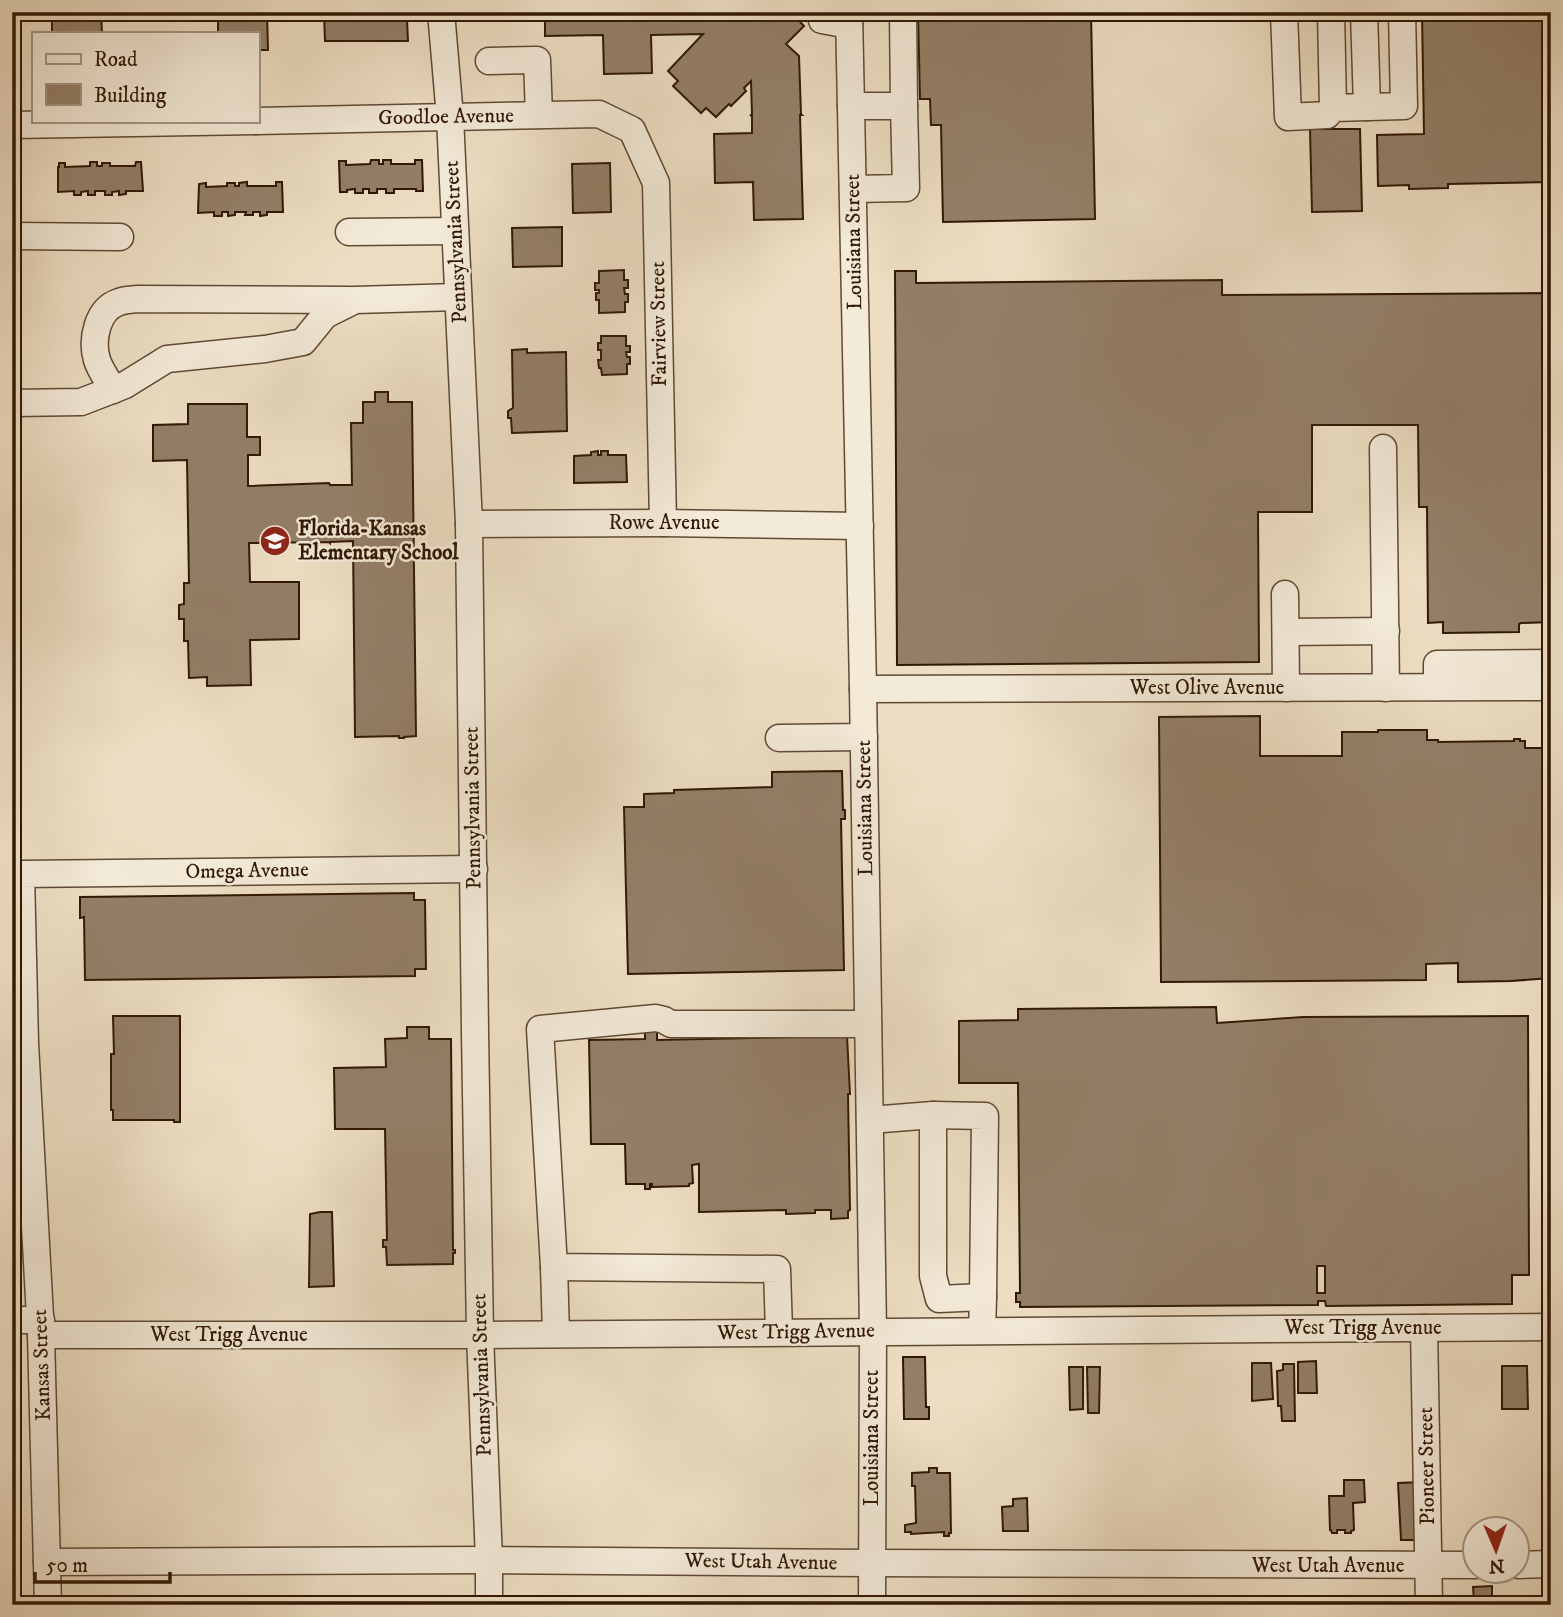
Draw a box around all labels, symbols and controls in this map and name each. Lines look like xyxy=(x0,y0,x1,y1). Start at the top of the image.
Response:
legend xyxy=(32,32,259,122)
text: Road xyxy=(94,47,138,73)
text: Building xyxy=(94,83,167,109)
street label: Goodloe Avenue xyxy=(378,103,514,131)
street label: Pennsylvania Street xyxy=(439,160,473,324)
street label: Louisiana Street xyxy=(840,173,868,310)
street label: Fairview Street xyxy=(645,261,673,387)
street label: Rowe Avenue xyxy=(608,510,720,536)
place label: Florida-Kansas Elementary School xyxy=(298,516,459,566)
school or university icon: Florida-Kansas Elementary School xyxy=(258,524,292,558)
street label: West Olive Avenue xyxy=(1129,675,1285,701)
street label: Pennsylvania Street xyxy=(459,726,487,890)
street label: Louisiana Street xyxy=(851,739,879,876)
street label: Omega Avenue xyxy=(185,857,309,885)
street label: Pennsylvania Street xyxy=(466,1293,498,1457)
street label: Kansas Street xyxy=(27,1308,57,1421)
street label: West Trigg Avenue xyxy=(1283,1315,1442,1341)
street label: West Trigg Avenue xyxy=(716,1318,875,1346)
street label: West Trigg Avenue xyxy=(149,1322,308,1348)
street label: Louisiana Street xyxy=(859,1370,885,1506)
street label: Pioneer Street xyxy=(1413,1406,1441,1525)
north arrow xyxy=(1462,1516,1532,1586)
scale bar xyxy=(35,1540,170,1584)
street label: West Utah Avenue xyxy=(683,1548,838,1576)
text: 50 m xyxy=(46,1553,88,1579)
street label: West Utah Avenue xyxy=(1251,1553,1405,1579)
text: N xyxy=(1488,1554,1505,1577)

